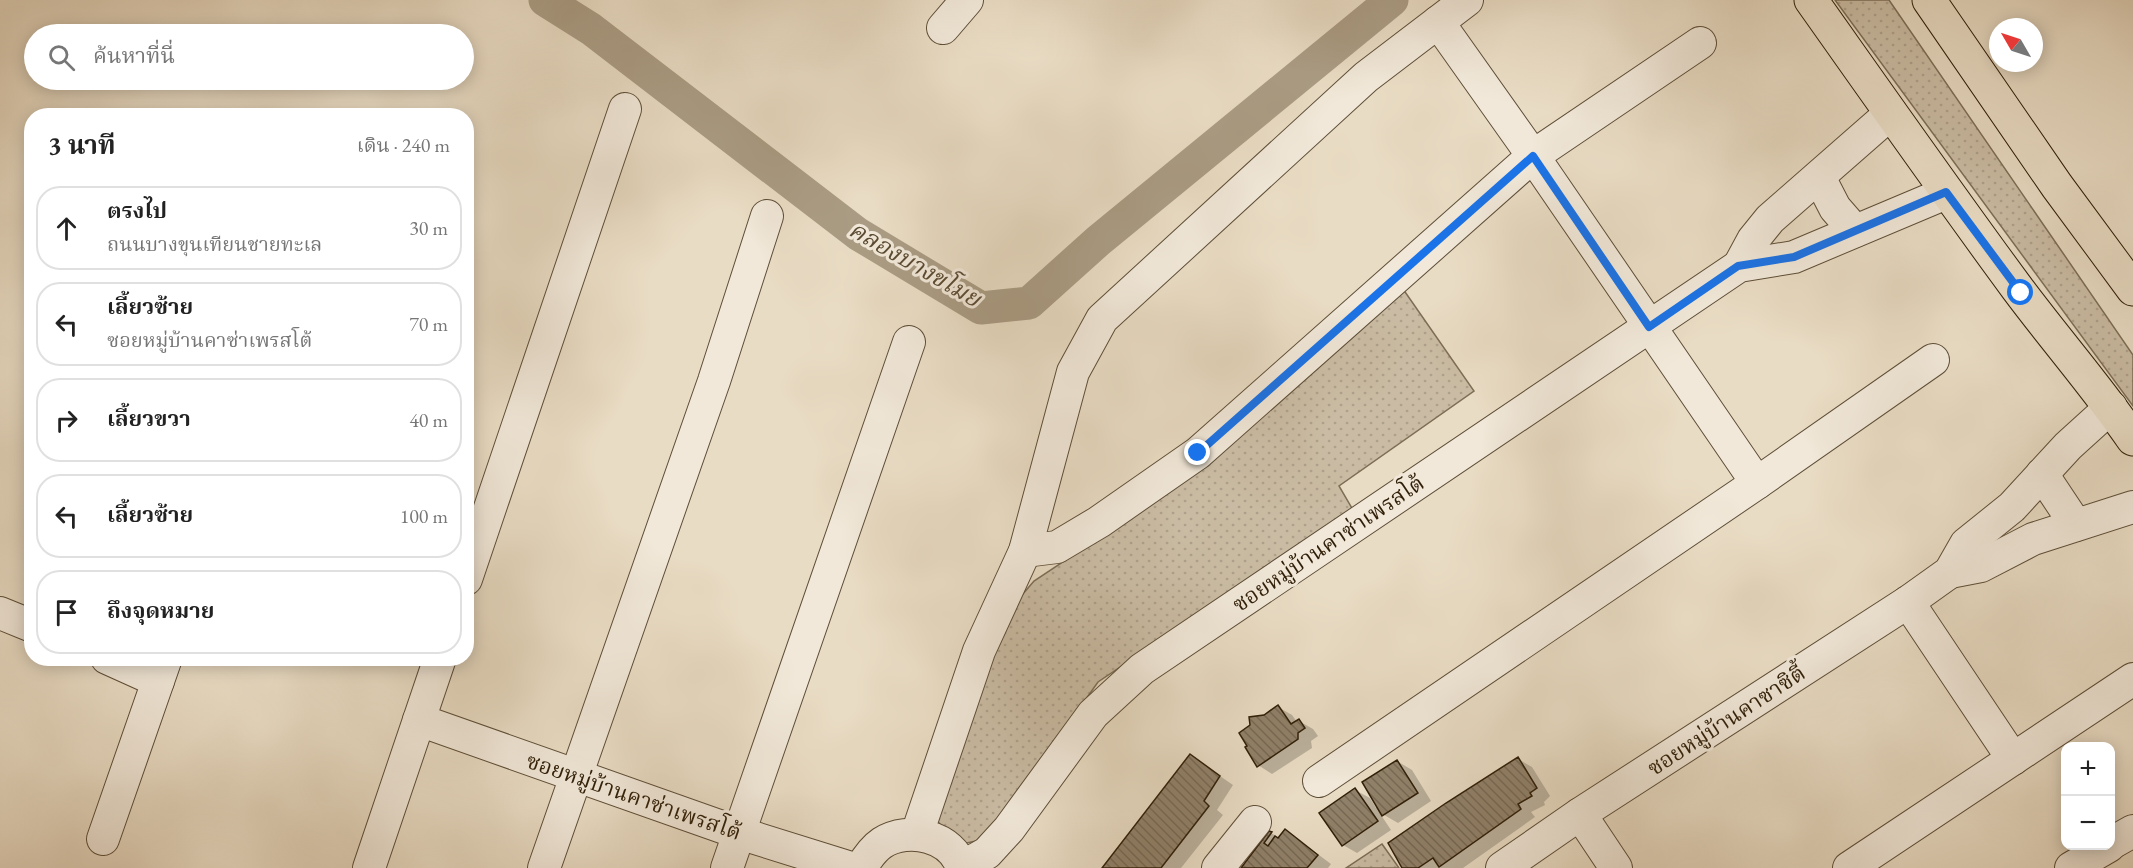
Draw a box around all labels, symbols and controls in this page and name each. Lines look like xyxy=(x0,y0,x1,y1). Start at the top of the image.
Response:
north arrow xyxy=(1989,18,2043,72)
search box xyxy=(24,24,474,90)
icon: search xyxy=(45,41,78,74)
text: ค้นหาที่นี่ xyxy=(93,41,175,70)
text: 3 นาที xyxy=(48,128,115,162)
text: เดิน · 240 m xyxy=(357,132,450,158)
text: ตรงไป xyxy=(107,196,167,225)
icon: ahead xyxy=(50,212,83,245)
water label: คลองบางขโมย xyxy=(844,213,989,315)
text: 30 m xyxy=(409,215,448,241)
text: ถนนบางขุนเทียนชายทะเล xyxy=(107,231,322,257)
route start xyxy=(2007,279,2033,305)
text: เลี้ยวซ้าย xyxy=(107,292,193,321)
icon: left xyxy=(50,308,83,341)
text: 70 m xyxy=(409,311,448,337)
text: ซอยหมู่บ้านคาซ่าเพรสโต้ xyxy=(107,327,312,353)
icon: right xyxy=(50,404,83,437)
text: เลี้ยวขวา xyxy=(107,404,191,433)
text: 40 m xyxy=(409,407,448,433)
route end xyxy=(1184,439,1210,465)
street label: ซอยหมู่บ้านคาซ่าเพรสโต้ xyxy=(1227,468,1430,619)
icon: left xyxy=(50,500,83,533)
text: เลี้ยวซ้าย xyxy=(107,500,193,529)
text: 100 m xyxy=(400,503,448,529)
icon: arrive xyxy=(50,596,83,629)
text: ถึงจุดหมาย xyxy=(107,596,214,625)
street label: ซอยหมู่บ้านคาซาซิตี้ xyxy=(1641,656,1812,782)
map controls xyxy=(2061,742,2115,850)
button: + xyxy=(2061,742,2115,796)
street label: ซอยหมู่บ้านคาซ่าเพรสโต้ xyxy=(522,746,745,847)
button: − xyxy=(2061,796,2115,850)

